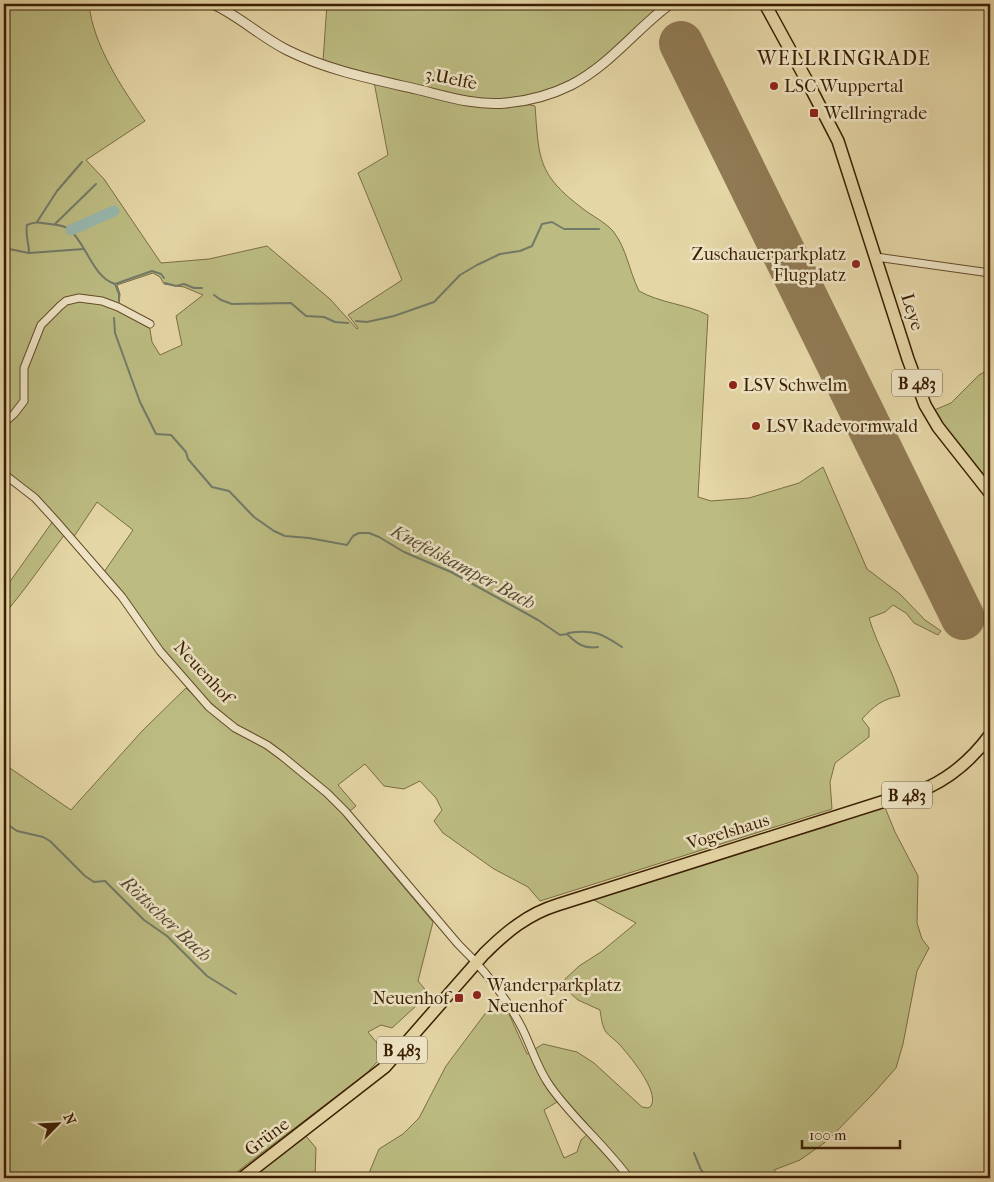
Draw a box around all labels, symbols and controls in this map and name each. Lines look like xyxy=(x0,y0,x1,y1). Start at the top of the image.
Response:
district label: WELLRINGRADE xyxy=(756,47,931,70)
street label: 3.Uelfe xyxy=(423,64,479,94)
place label: LSC Wuppertal xyxy=(784,76,903,97)
marker: LSC Wuppertal xyxy=(768,80,780,92)
place label: Wellringrade xyxy=(823,103,927,124)
marker: Wellringrade xyxy=(808,107,820,119)
place label: Zuschauerparkplatz Flugplatz xyxy=(692,244,846,286)
marker: Zuschauerparkplatz Flugplatz xyxy=(850,258,862,270)
street label: Leye xyxy=(896,291,928,333)
road number: B 483 xyxy=(892,369,942,396)
place label: LSV Schwelm xyxy=(743,375,847,396)
marker: LSV Schwelm xyxy=(727,379,739,391)
place label: LSV Radevormwald xyxy=(766,416,918,437)
marker: LSV Radevormwald xyxy=(750,420,762,432)
water label: Knefelskamper Bach xyxy=(385,519,539,614)
street label: Neuenhof xyxy=(169,637,240,710)
road number: B 483 xyxy=(882,782,932,808)
street label: Vogelshaus xyxy=(683,809,772,855)
water label: Röttscher Bach xyxy=(115,870,216,967)
place label: Wanderparkplatz Neuenhof xyxy=(486,975,621,1017)
place label: Neuenhof xyxy=(372,988,453,1009)
marker: Wanderparkplatz Neuenhof xyxy=(471,989,483,1001)
marker: Neuenhof xyxy=(453,992,465,1004)
road number: B 483 xyxy=(377,1036,427,1064)
north arrow xyxy=(32,1100,82,1150)
text: N xyxy=(59,1111,79,1128)
street label: Grüne xyxy=(241,1114,293,1160)
scale bar xyxy=(802,1117,899,1149)
text: 100 m xyxy=(809,1126,847,1144)

